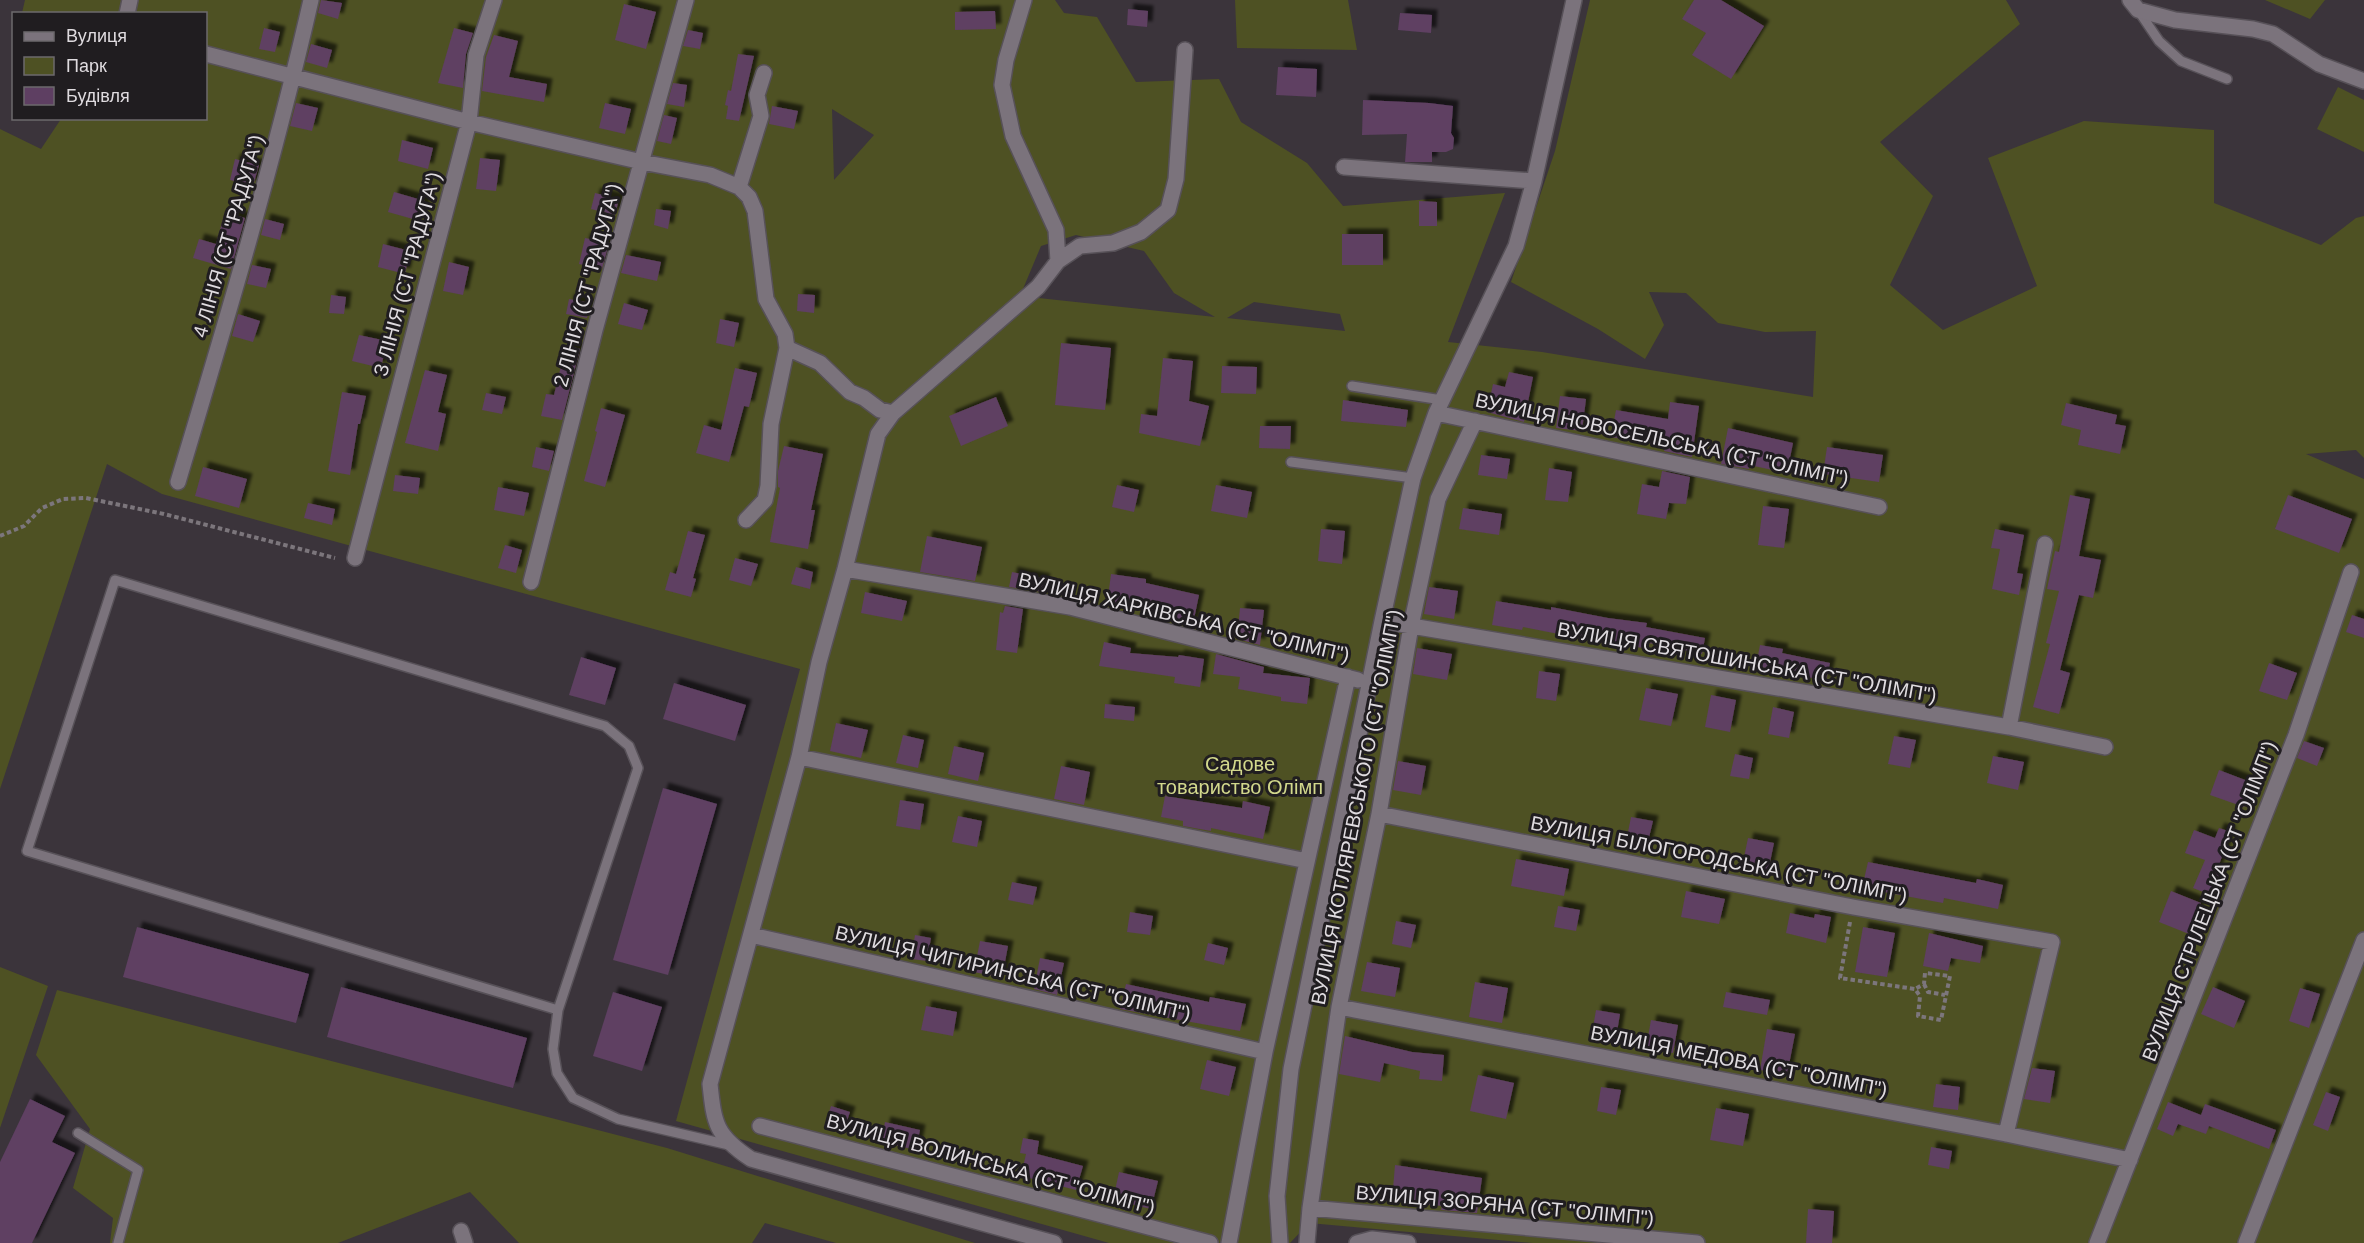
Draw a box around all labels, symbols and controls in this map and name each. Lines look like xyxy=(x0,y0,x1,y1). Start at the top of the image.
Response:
legend xyxy=(12,12,207,120)
text: Вулиця xyxy=(66,26,127,46)
text: Парк xyxy=(66,56,107,76)
text: Будівля xyxy=(66,86,130,106)
street label: 4 ЛІНІЯ (СТ "РАДУГА") xyxy=(189,132,267,340)
street label: З ЛІНІЯ (СТ "РАДУГА") xyxy=(369,169,445,379)
street label: 2 ЛІНІЯ (СТ "РАДУГА") xyxy=(549,181,625,389)
street label: ВУЛИЦЯ НОВОСЕЛЬСЬКА (СТ "ОЛІМП") xyxy=(1473,389,1851,489)
street label: ВУЛИЦЯ ХАРКІВСЬКА (СТ "ОЛІМП") xyxy=(1016,568,1352,666)
street label: ВУЛИЦЯ КОТЛЯРЕВСЬКОГО (СТ "ОЛІМП") xyxy=(1307,608,1405,1006)
street label: ВУЛИЦЯ СВЯТОШИНСЬКА (СТ "ОЛІМП") xyxy=(1556,618,1938,706)
street label: ВУЛИЦЯ СТРІЛЕЦЬКА (СТ "ОЛІМП") xyxy=(2138,738,2280,1064)
park label: Садове товариство Олімп xyxy=(1157,753,1323,798)
street label: ВУЛИЦЯ БІЛОГОРОДСЬКА (СТ "ОЛІМП") xyxy=(1529,812,1909,906)
street label: ВУЛИЦЯ ЧИГИРИНСЬКА (СТ "ОЛІМП") xyxy=(833,921,1193,1025)
street label: ВУЛИЦЯ МЕДОВА (СТ "ОЛІМП") xyxy=(1589,1021,1889,1101)
street label: ВУЛИЦЯ ВОЛИНСЬКА (СТ "ОЛІМП") xyxy=(824,1109,1158,1219)
street label: ВУЛИЦЯ ЗОРЯНА (СТ "ОЛІМП") xyxy=(1355,1181,1655,1229)

